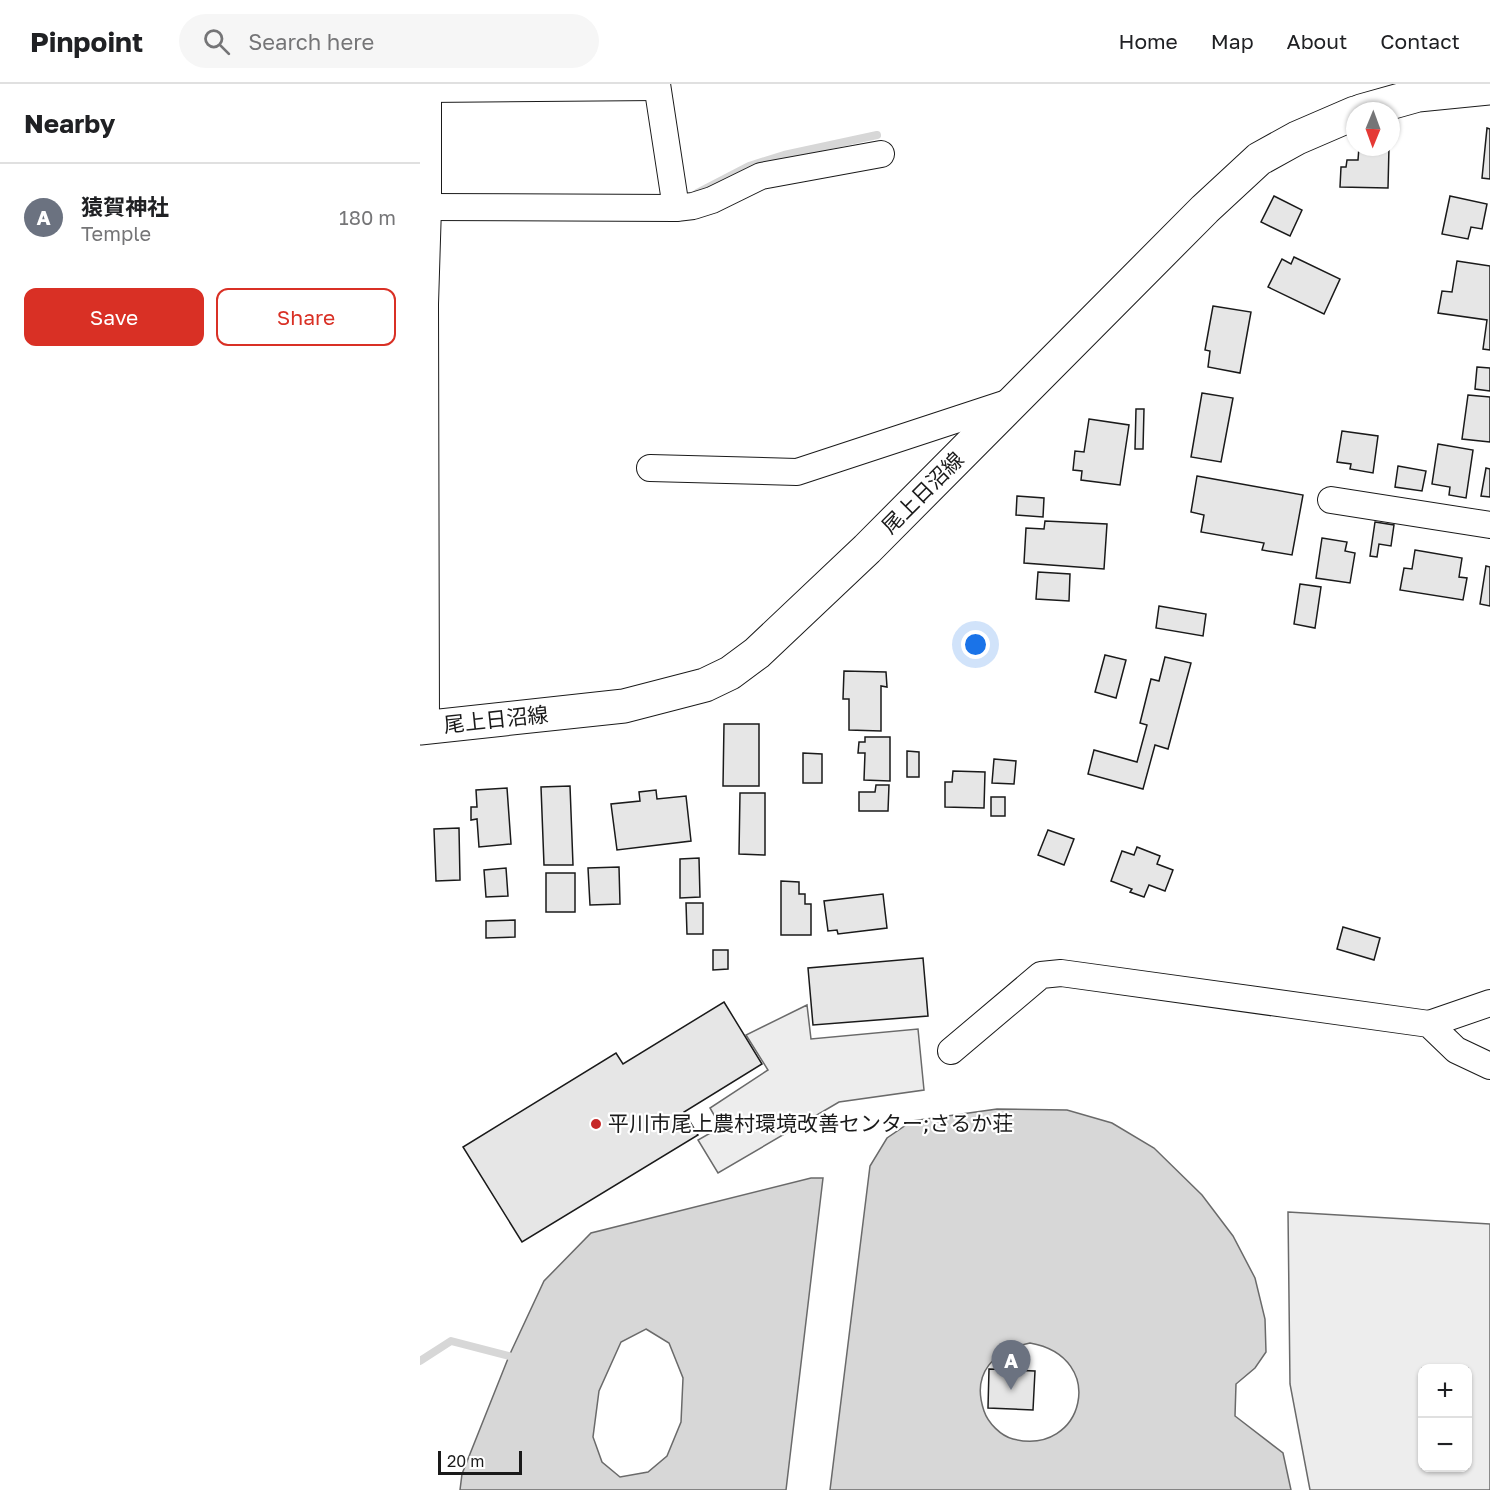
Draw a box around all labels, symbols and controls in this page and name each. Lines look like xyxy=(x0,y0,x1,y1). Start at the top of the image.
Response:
search box xyxy=(179,14,599,68)
text: Pinpoint xyxy=(30,25,143,58)
icon: search xyxy=(200,25,233,58)
text: Search here xyxy=(248,28,374,55)
text: Home xyxy=(1118,28,1178,54)
text: Map xyxy=(1211,28,1254,54)
text: About xyxy=(1287,28,1347,54)
text: Contact xyxy=(1380,28,1460,54)
north arrow xyxy=(1346,102,1400,156)
text: Nearby xyxy=(24,108,115,139)
text: 猿賀神社 xyxy=(81,193,169,220)
text: A xyxy=(36,205,51,229)
text: 180 m xyxy=(339,205,396,229)
text: Temple xyxy=(81,221,151,245)
button: Save xyxy=(24,288,204,346)
button: Share xyxy=(216,288,396,346)
street label: 尾上日沼線 xyxy=(876,446,969,539)
your location xyxy=(961,630,990,659)
street label: 尾上日沼線 xyxy=(442,701,549,737)
place label: 平川市尾上農村環境改善センター;さるか荘 xyxy=(608,1110,1013,1136)
marker: 平川市尾上農村環境改善センター;さるか荘 xyxy=(589,1117,603,1131)
pin: A xyxy=(992,1340,1030,1390)
map controls xyxy=(1418,1364,1472,1472)
button: + xyxy=(1418,1364,1472,1418)
button: − xyxy=(1418,1418,1472,1472)
scale bar xyxy=(438,1448,522,1476)
text: 20 m xyxy=(447,1451,484,1471)

